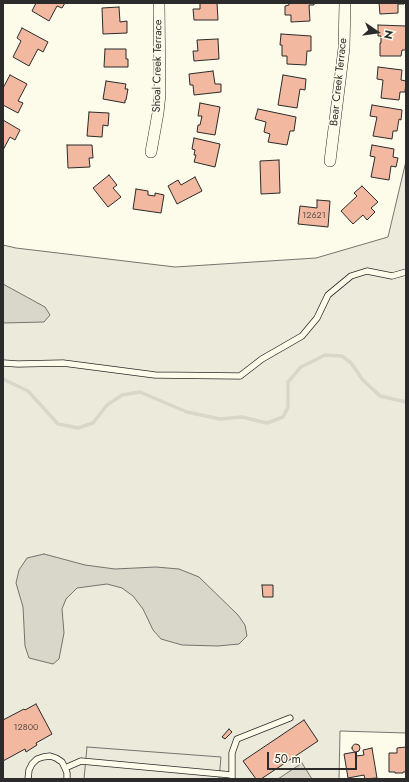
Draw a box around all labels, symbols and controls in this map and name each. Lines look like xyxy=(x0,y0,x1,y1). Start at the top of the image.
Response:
north arrow xyxy=(357,12,397,52)
street label: Shoal Creek Terrace xyxy=(151,19,165,113)
text: N xyxy=(380,29,397,41)
street label: Bear Creek Terrace xyxy=(328,37,350,127)
house number: 12621 xyxy=(302,211,326,221)
house number: 12800 xyxy=(14,723,38,733)
scale bar xyxy=(269,744,359,770)
text: 50 m xyxy=(274,750,301,768)

